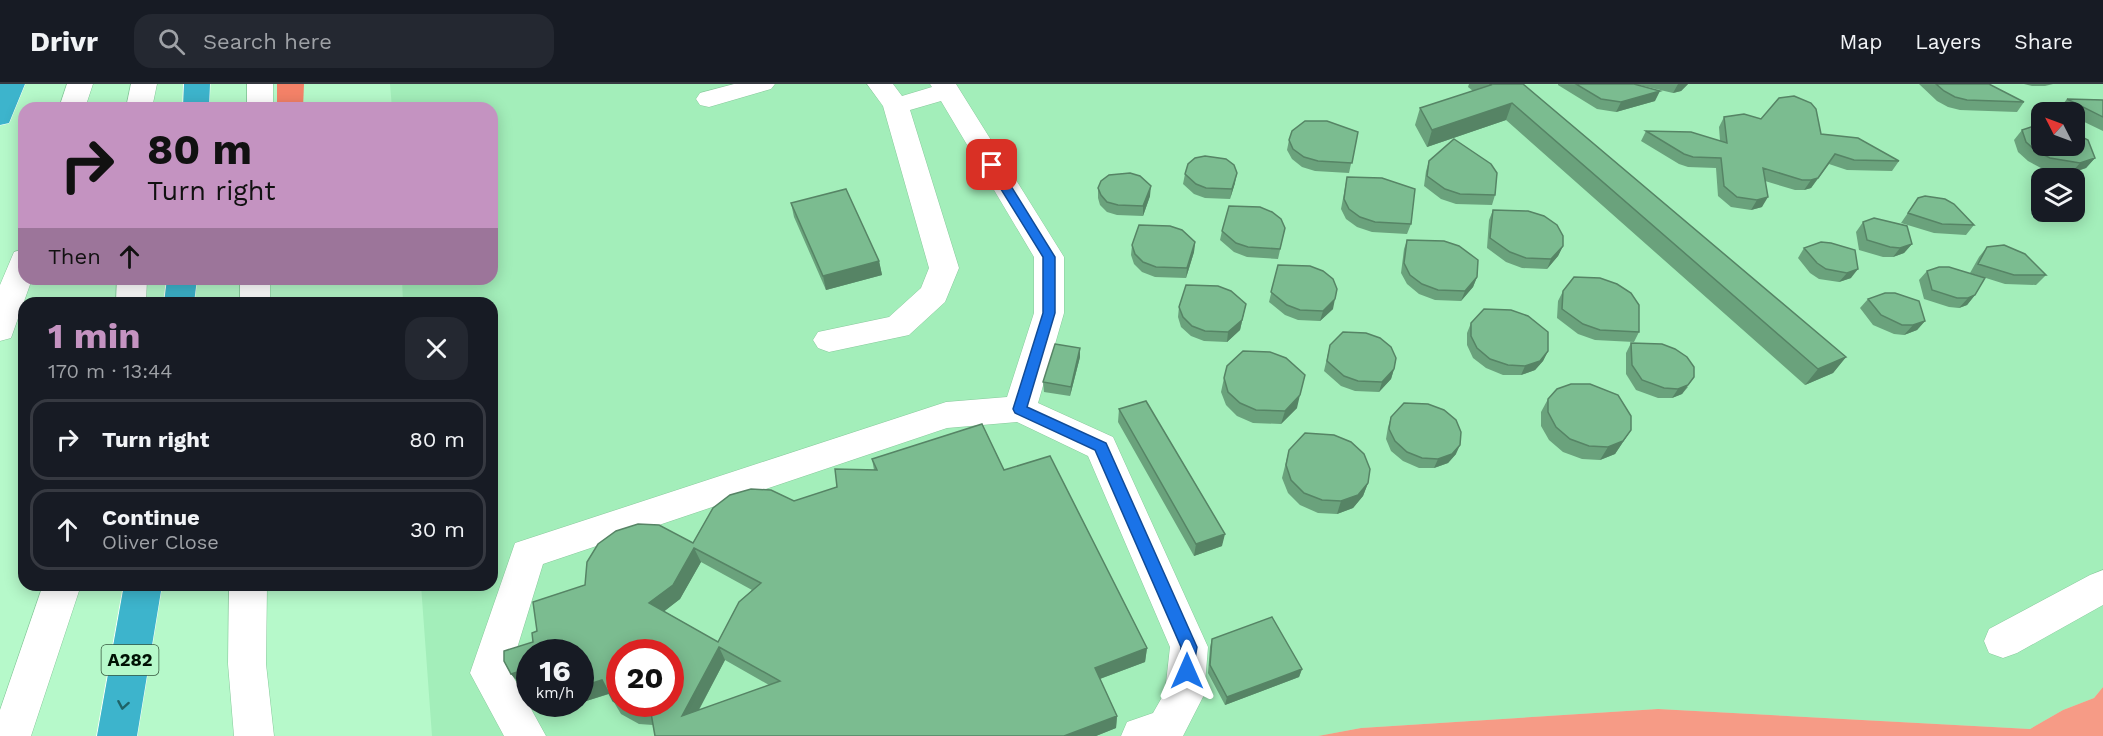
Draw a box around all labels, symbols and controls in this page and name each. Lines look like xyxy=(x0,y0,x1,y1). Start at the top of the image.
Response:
search box xyxy=(134,14,554,68)
text: Drivr xyxy=(30,25,98,58)
icon: search xyxy=(155,25,188,58)
text: Search here xyxy=(203,29,332,54)
text: Map xyxy=(1839,29,1882,54)
text: Layers xyxy=(1915,29,1981,54)
text: Share xyxy=(2014,29,2073,54)
north arrow xyxy=(2031,102,2085,156)
map controls xyxy=(2031,102,2085,222)
text: 80 m xyxy=(147,125,252,174)
icon: right xyxy=(48,126,126,204)
pin xyxy=(966,139,1017,190)
icon: arrive xyxy=(975,148,1008,181)
button: layers xyxy=(2031,168,2085,222)
text: Turn right xyxy=(147,175,276,207)
icon: ahead xyxy=(113,240,146,273)
text: Then xyxy=(48,244,101,269)
text: 1 min xyxy=(48,315,140,357)
button: close xyxy=(405,317,468,380)
text: 170 m · 13:44 xyxy=(48,359,173,383)
icon: right xyxy=(51,423,84,456)
text: Turn right xyxy=(102,427,209,452)
text: 80 m xyxy=(409,427,465,452)
text: Continue xyxy=(102,505,200,530)
icon: ahead xyxy=(51,513,84,546)
text: 30 m xyxy=(410,517,465,542)
text: Oliver Close xyxy=(102,530,219,554)
speed limit sign: 20 xyxy=(606,639,684,717)
position arrow xyxy=(1155,639,1219,703)
road number: A282 xyxy=(102,645,158,675)
text: 16 xyxy=(539,653,571,688)
text: km/h xyxy=(536,684,574,702)
one-way arrow xyxy=(117,700,129,709)

